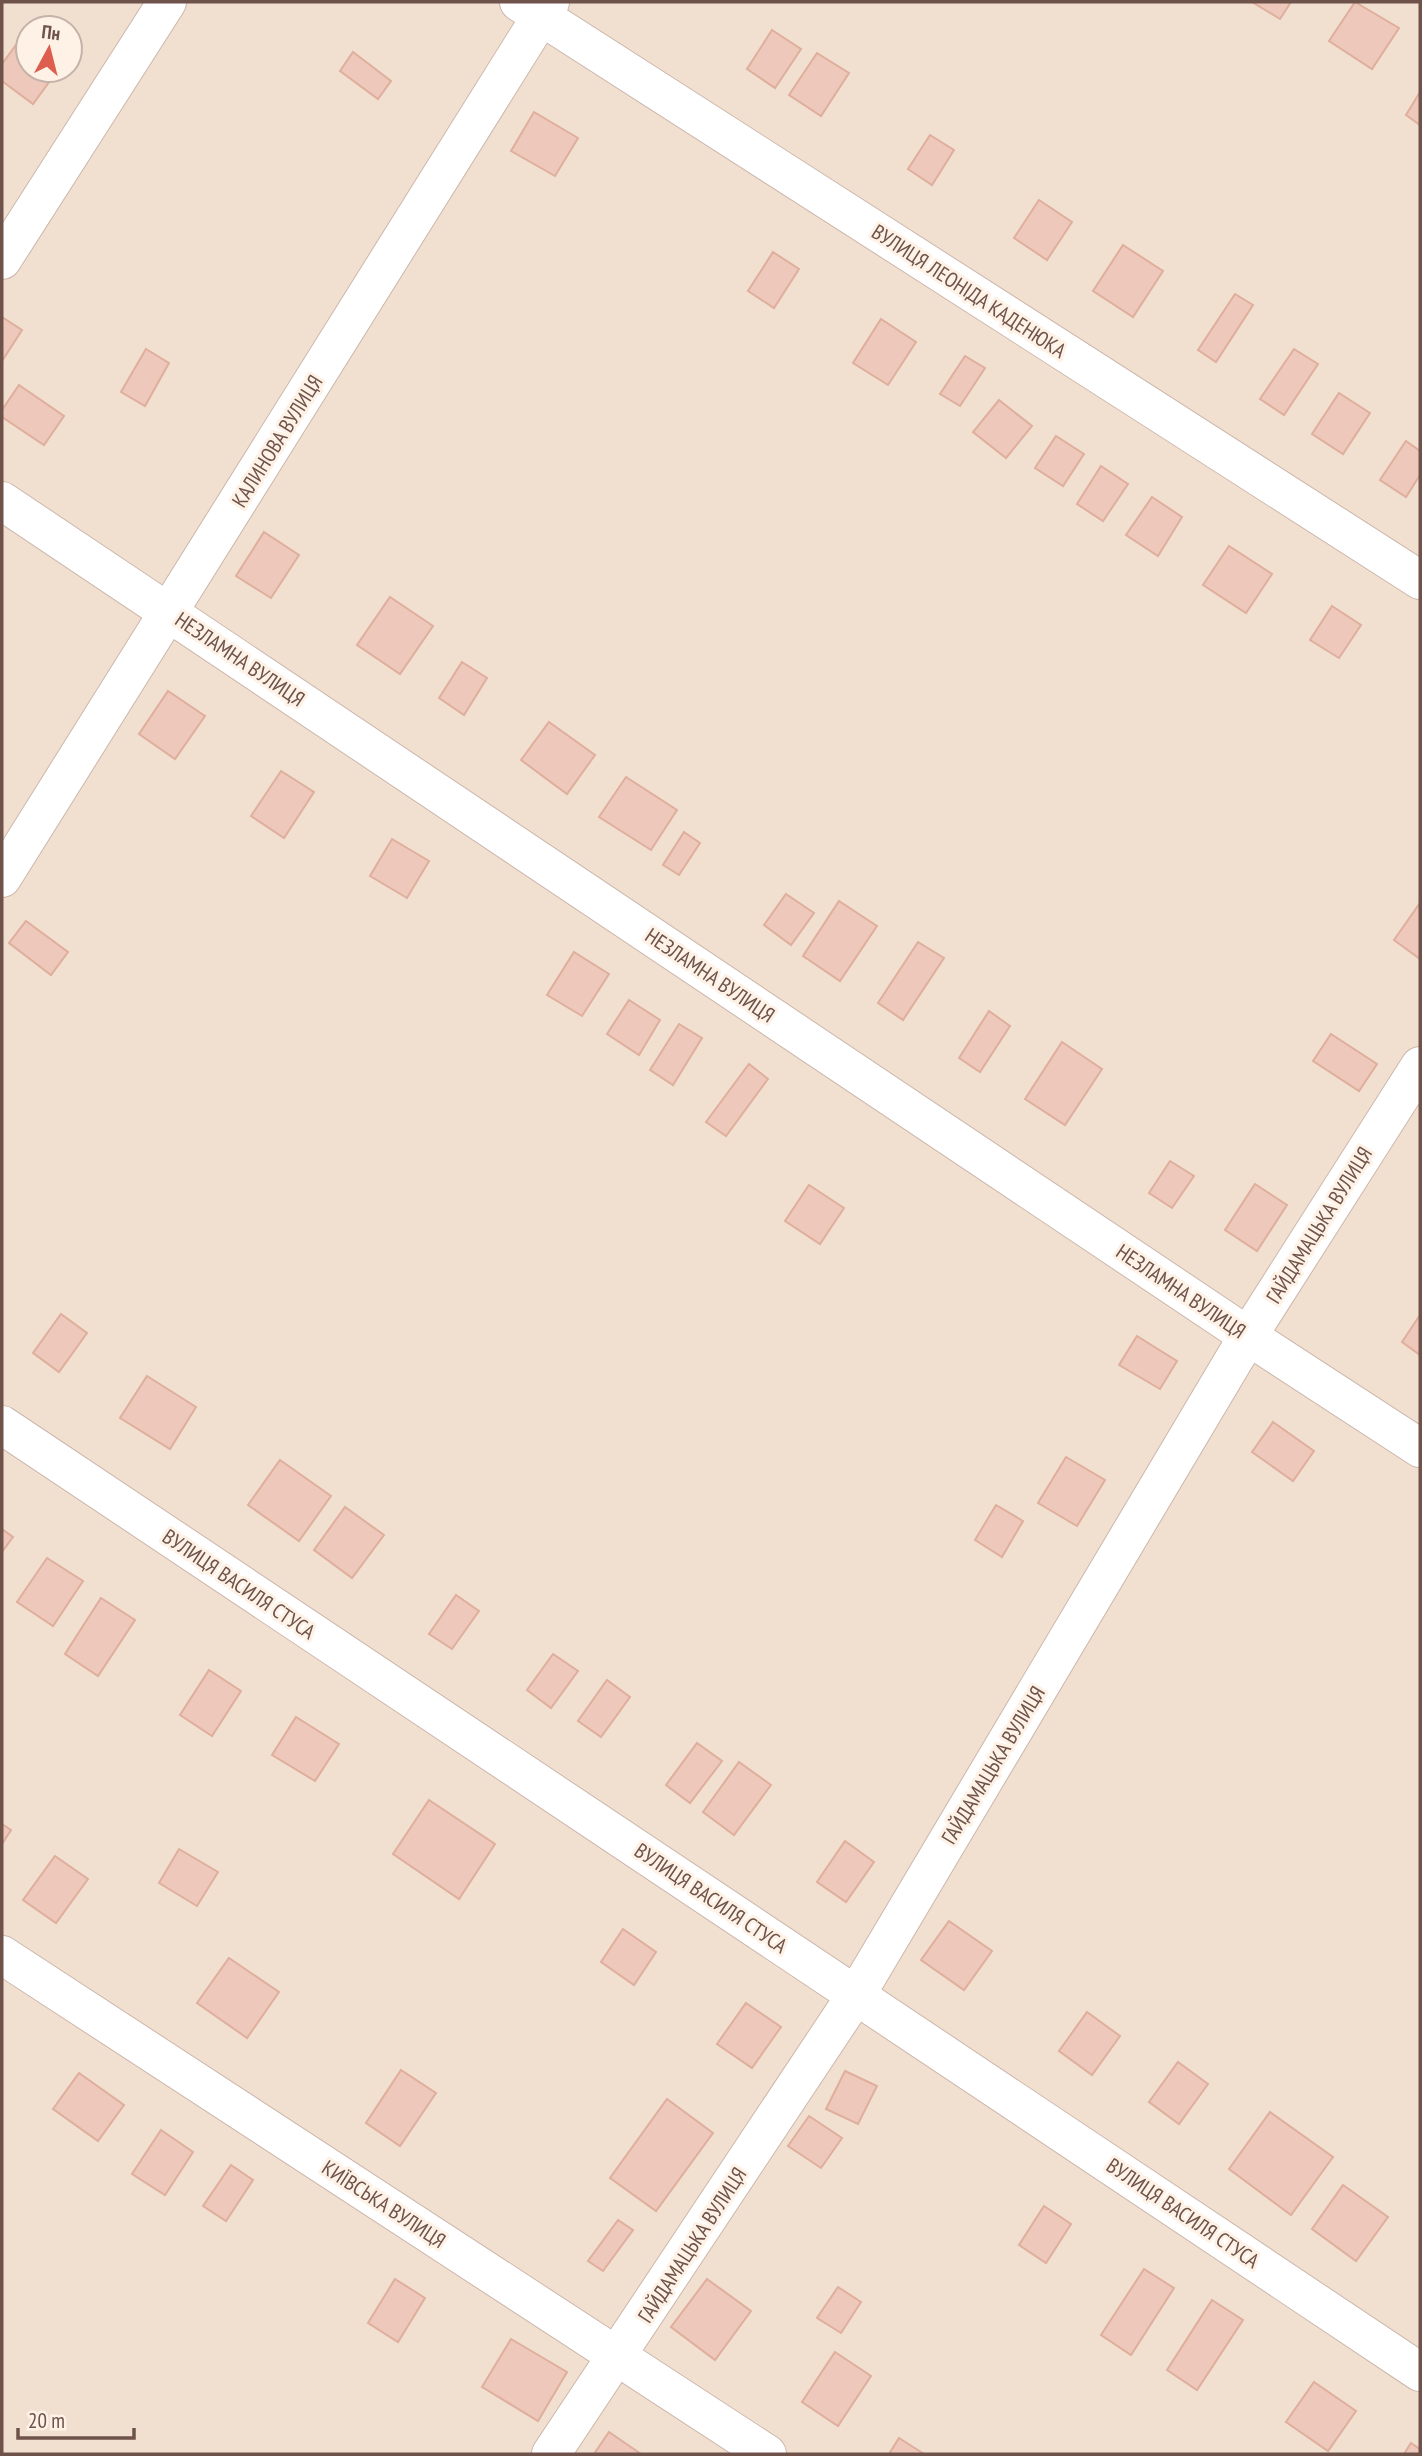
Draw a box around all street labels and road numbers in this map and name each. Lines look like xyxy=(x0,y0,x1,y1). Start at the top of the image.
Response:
street label: ВУЛИЦЯ ЛЕОНІДА КАДЕНЮКА xyxy=(867,218,1071,364)
street label: КАЛИНОВА ВУЛИЦЯ xyxy=(226,370,328,512)
street label: НЕЗЛАМНА ВУЛИЦЯ xyxy=(170,606,310,712)
street label: НЕЗЛАМНА ВУЛИЦЯ xyxy=(640,922,780,1028)
street label: ГАЙДАМАЦЬКА ВУЛИЦЯ xyxy=(1260,1142,1378,1308)
street label: НЕЗЛАМНА ВУЛИЦЯ xyxy=(1111,1238,1251,1344)
street label: ВУЛИЦЯ ВАСИЛЯ СТУСА xyxy=(157,1523,321,1645)
street label: ГАЙДАМАЦЬКА ВУЛИЦЯ xyxy=(935,1681,1051,1849)
street label: ВУЛИЦЯ ВАСИЛЯ СТУСА xyxy=(629,1837,793,1959)
street label: ВУЛИЦЯ ВАСИЛЯ СТУСА xyxy=(1101,2152,1265,2274)
street label: КИЇВСЬКА ВУЛИЦЯ xyxy=(317,2154,451,2254)
street label: ГАЙДАМАЦЬКА ВУЛИЦЯ xyxy=(632,2162,752,2328)

